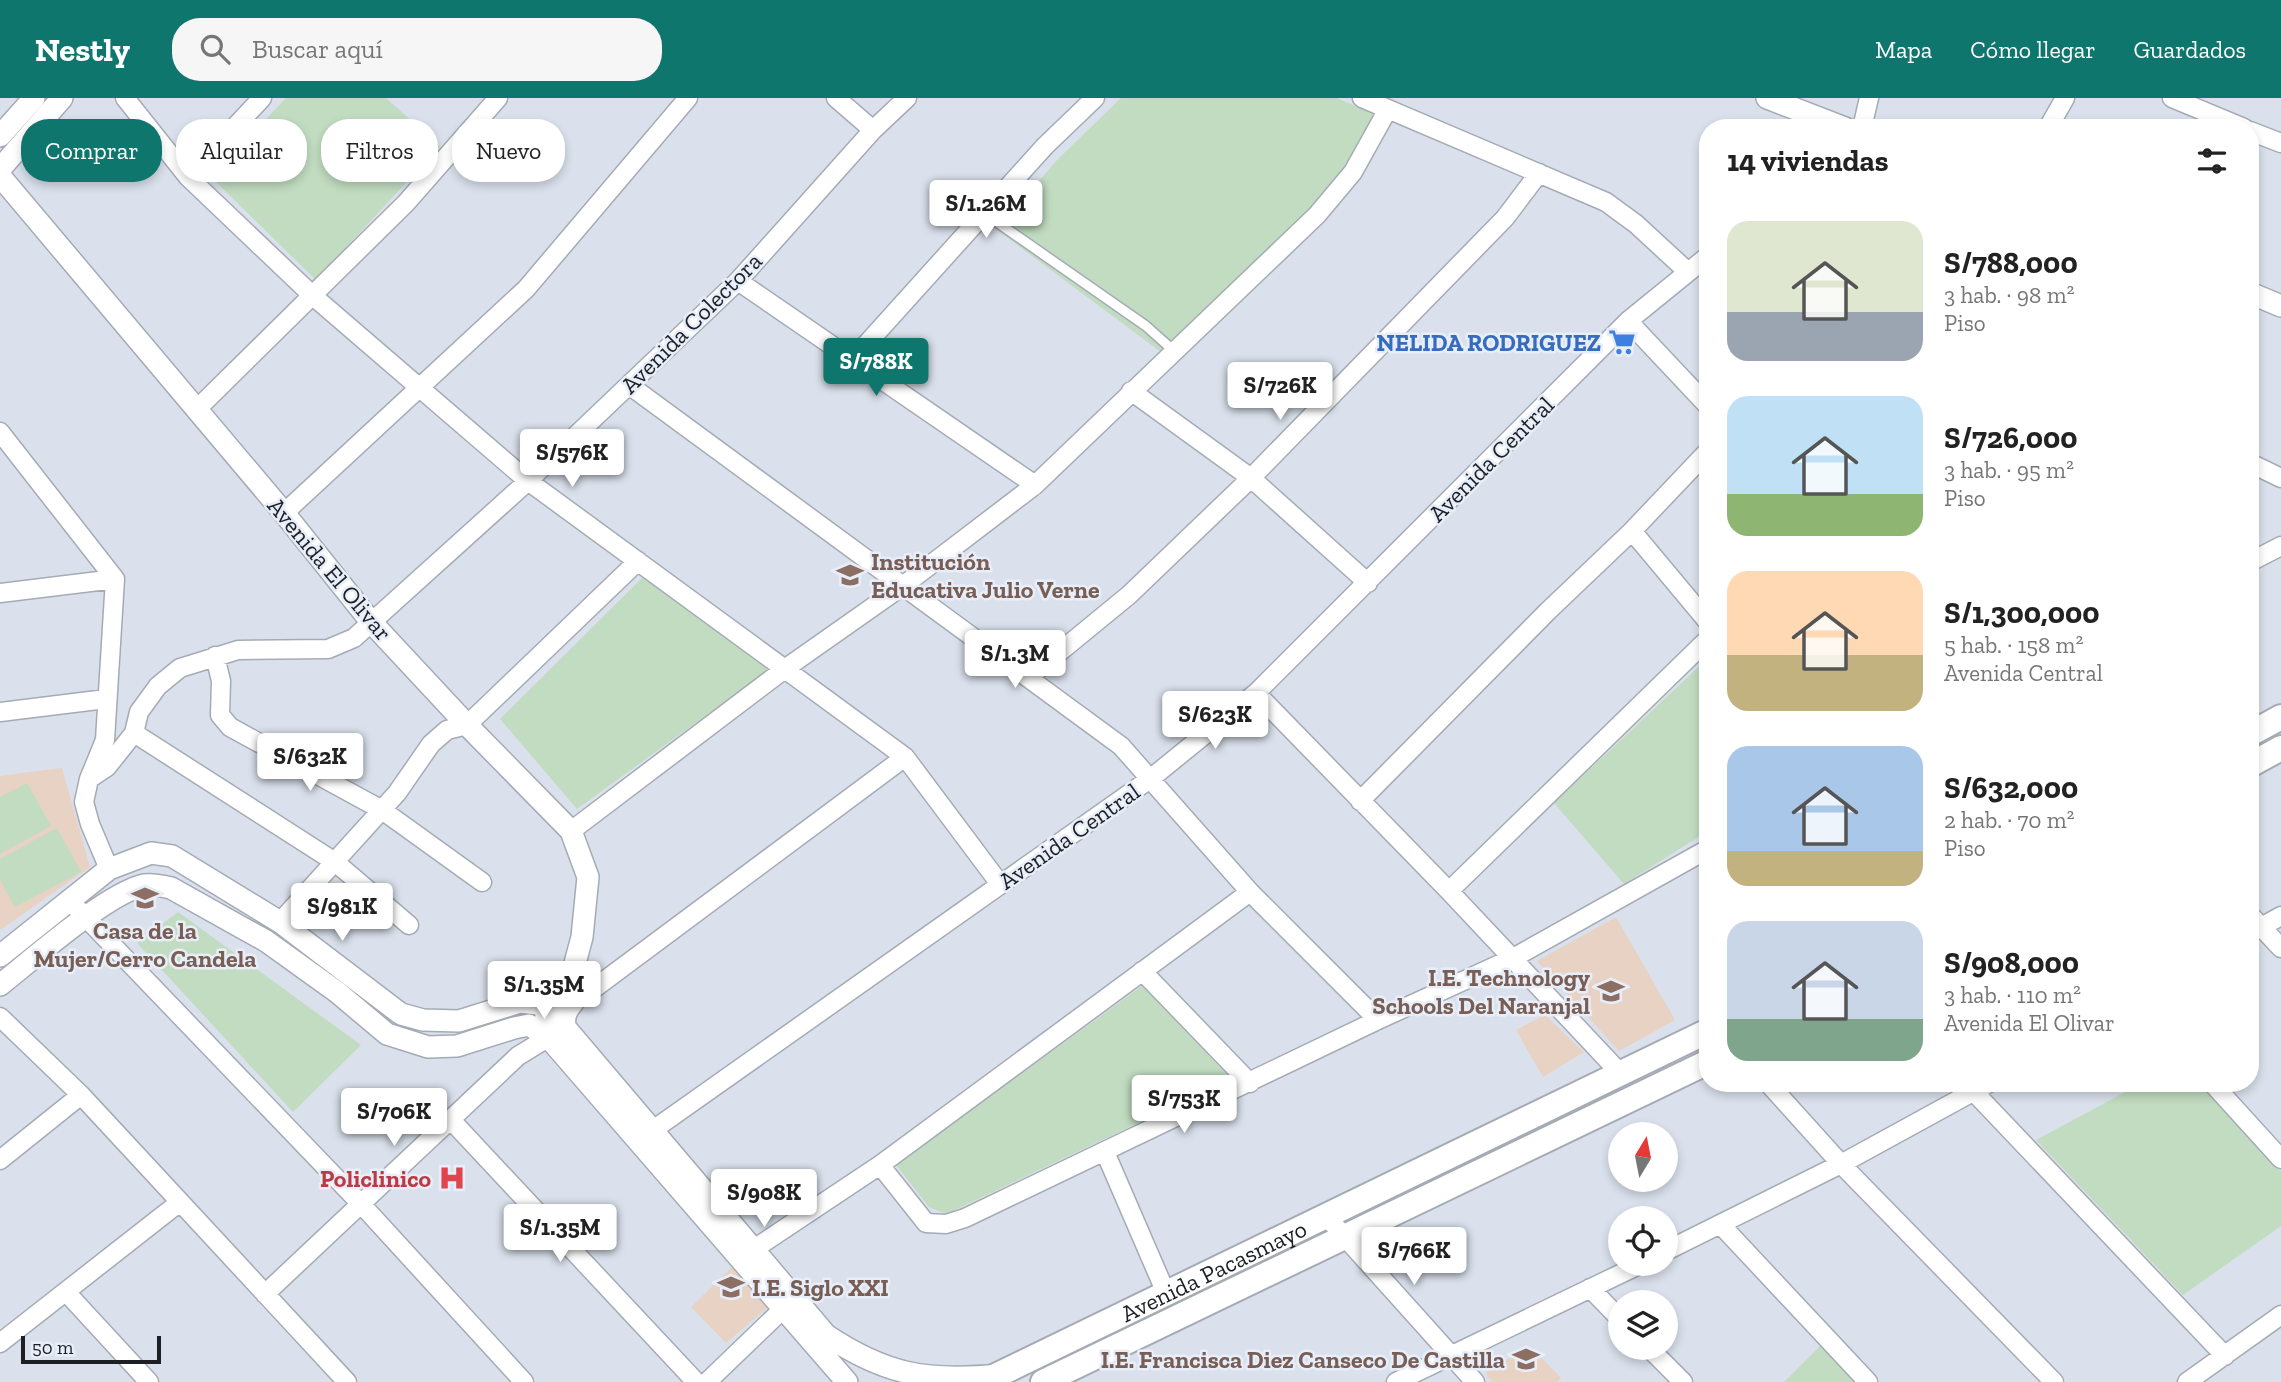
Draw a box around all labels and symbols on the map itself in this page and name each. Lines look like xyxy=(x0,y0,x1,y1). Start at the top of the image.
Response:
pin: S/1.26M xyxy=(921,180,1051,240)
street label: Avenida Colectora xyxy=(614,246,768,400)
supermarket icon: NELIDA RODRIGUEZ xyxy=(1607,327,1637,357)
place label: NELIDA RODRIGUEZ xyxy=(1377,328,1601,357)
pin: S/788K xyxy=(819,338,933,398)
pin: S/726K xyxy=(1223,362,1337,422)
street label: Avenida Central xyxy=(1422,390,1560,528)
pin: S/576K xyxy=(515,430,629,489)
street label: Avenida El Olivar xyxy=(262,491,398,647)
place label: Institución Educativa Julio Verne xyxy=(871,547,1100,604)
school or university icon: Institución Educativa Julio Verne xyxy=(835,560,865,590)
pin: S/1.3M xyxy=(958,630,1072,690)
pin: S/623K xyxy=(1158,692,1272,751)
pin: S/632K xyxy=(253,734,367,793)
street label: Avenida Central xyxy=(993,777,1145,895)
school or university icon: Casa de la Mujer/Cerro Candela xyxy=(130,883,160,913)
pin: S/981K xyxy=(285,884,399,943)
place label: Casa de la Mujer/Cerro Candela xyxy=(33,916,257,973)
pin: S/1.35M xyxy=(479,962,609,1021)
place label: I.E. Technology Schools Del Naranjal xyxy=(1372,963,1590,1020)
school or university icon: I.E. Technology Schools Del Naranjal xyxy=(1596,976,1626,1006)
pin: S/753K xyxy=(1127,1076,1241,1135)
pin: S/706K xyxy=(337,1088,451,1148)
north arrow xyxy=(1608,1122,1678,1192)
hospital icon: Policlinico xyxy=(437,1163,467,1193)
place label: Policlinico xyxy=(320,1164,431,1193)
pin: S/908K xyxy=(707,1170,821,1229)
pin: S/1.35M xyxy=(495,1204,625,1264)
street label: Avenida Pacasmayo xyxy=(1116,1213,1311,1328)
pin: S/766K xyxy=(1357,1228,1471,1287)
school or university icon: I.E. Siglo XXI xyxy=(716,1272,746,1302)
place label: I.E. Siglo XXI xyxy=(752,1273,889,1302)
scale bar xyxy=(21,1333,161,1365)
school or university icon: I.E. Francisca Diez Canseco De Castilla xyxy=(1511,1344,1541,1374)
place label: I.E. Francisca Diez Canseco De Castilla xyxy=(1101,1345,1505,1374)

